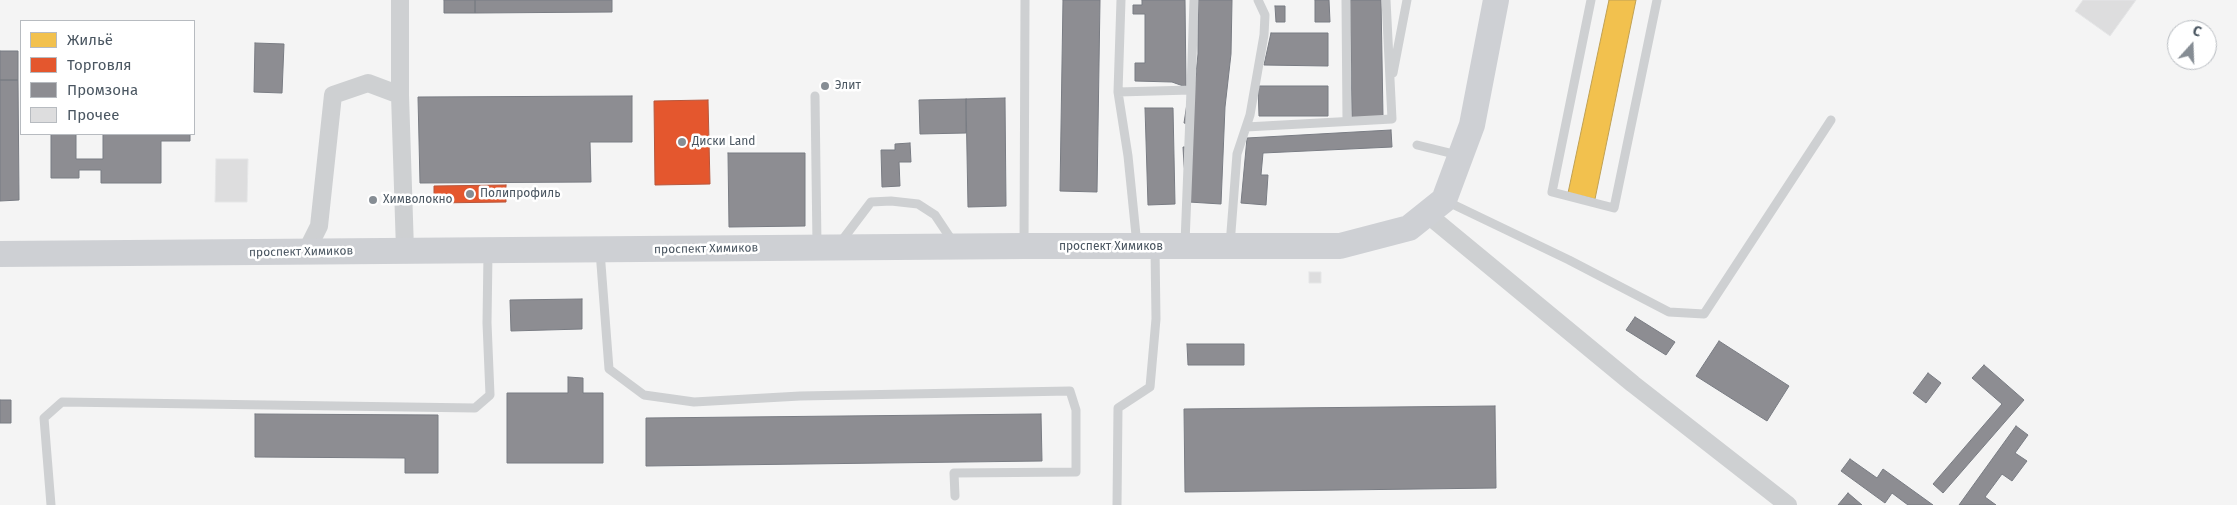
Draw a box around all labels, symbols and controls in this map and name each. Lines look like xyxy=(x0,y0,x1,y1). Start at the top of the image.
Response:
legend xyxy=(20,20,195,135)
north arrow xyxy=(2167,20,2217,70)
text: С xyxy=(2190,22,2204,41)
text: Жильё xyxy=(67,31,113,49)
text: Торговля xyxy=(67,56,132,74)
place label: Элит xyxy=(835,79,861,93)
marker: Элит xyxy=(819,80,831,92)
text: Промзона xyxy=(67,81,138,99)
text: Прочее xyxy=(67,106,119,124)
place label: Диски Land xyxy=(692,135,755,149)
marker: Диски Land xyxy=(676,136,688,148)
place label: Полипрофиль xyxy=(480,187,560,201)
marker: Полипрофиль xyxy=(464,188,476,200)
place label: Химволокно xyxy=(383,193,453,207)
marker: Химволокно xyxy=(367,194,379,206)
street label: проспект Химиков xyxy=(1059,240,1163,254)
street label: проспект Химиков xyxy=(654,241,758,257)
street label: проспект Химиков xyxy=(249,244,353,260)

